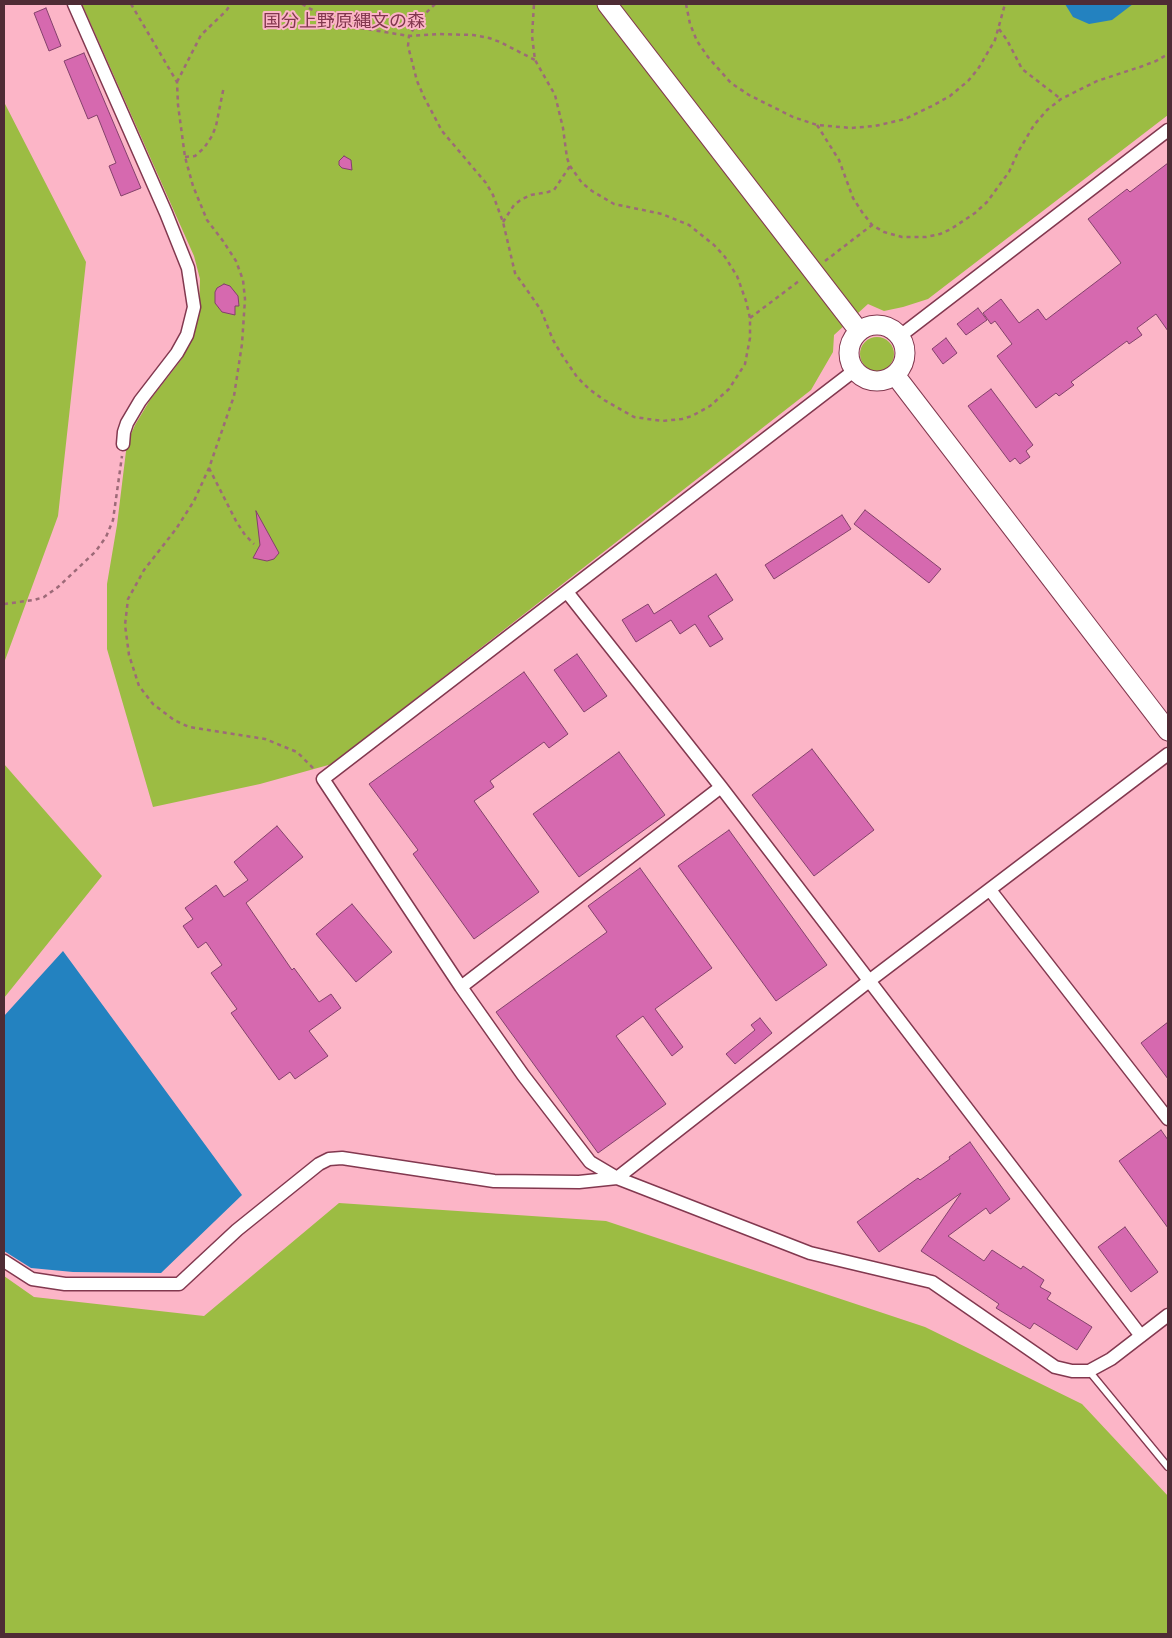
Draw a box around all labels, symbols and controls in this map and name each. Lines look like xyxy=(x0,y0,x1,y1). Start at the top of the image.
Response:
district label: 国分上野原縄文の森 xyxy=(263,11,425,33)

